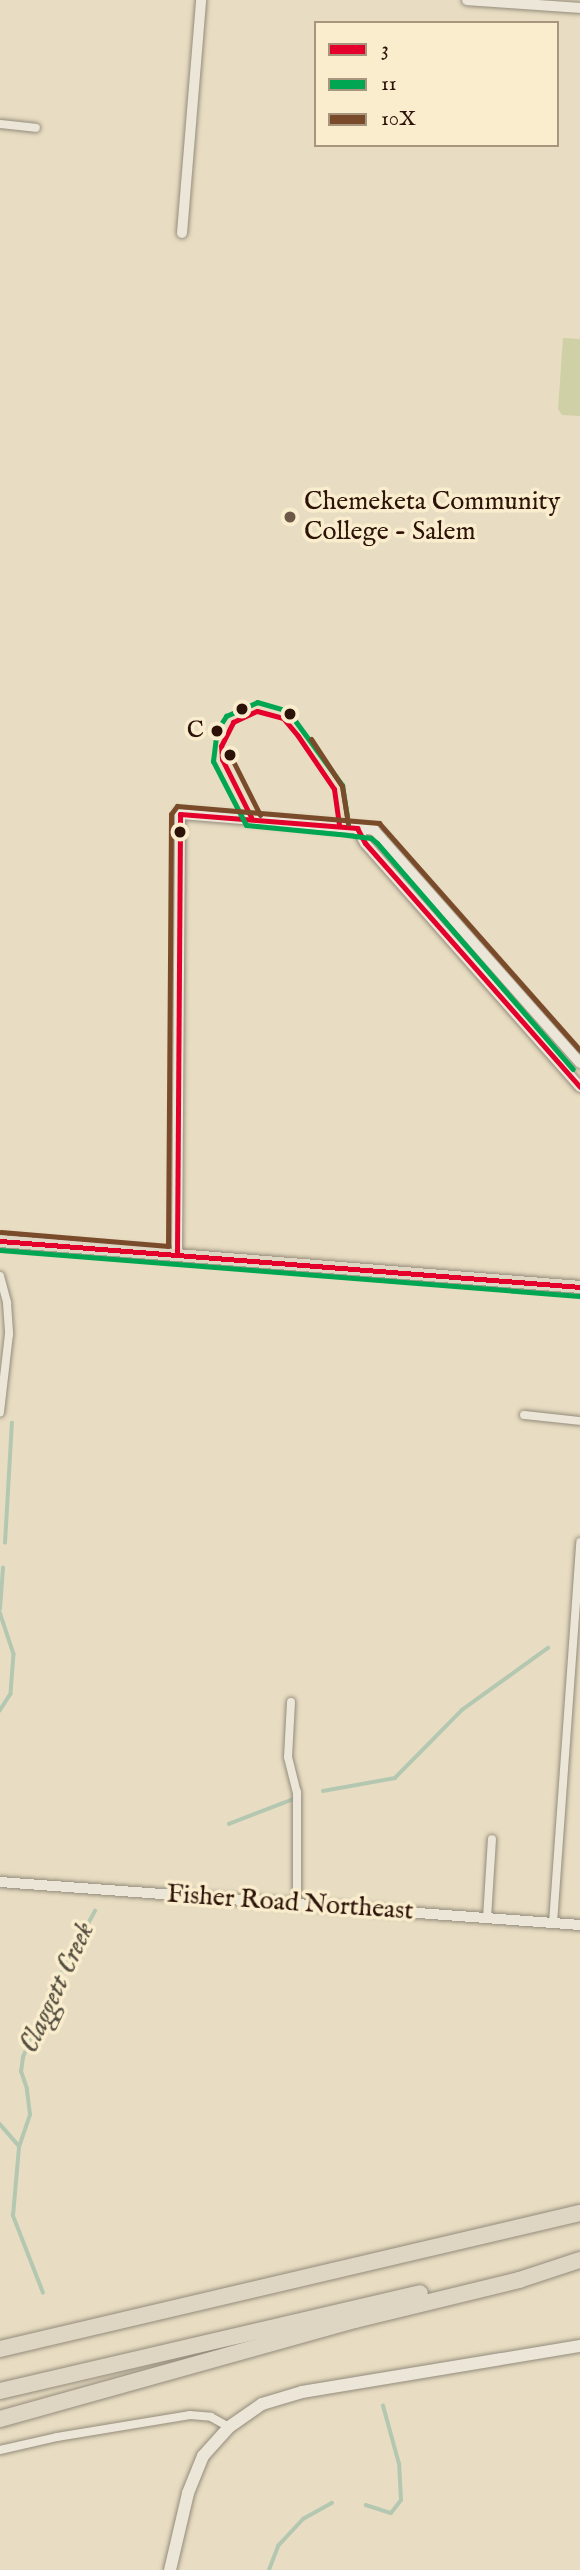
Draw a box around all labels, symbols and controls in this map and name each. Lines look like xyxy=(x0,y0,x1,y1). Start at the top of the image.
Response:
legend xyxy=(314,21,559,147)
text: 3 xyxy=(381,36,389,63)
text: 11 xyxy=(381,71,397,98)
text: 10X xyxy=(381,106,416,133)
place label: Chemeketa Community College - Salem xyxy=(304,486,560,548)
marker: Chemeketa Community College - Salem xyxy=(282,509,298,525)
unlabelled marker xyxy=(235,702,249,716)
unlabelled marker xyxy=(283,707,297,721)
place label: C xyxy=(187,717,204,745)
marker: C xyxy=(210,724,224,738)
unlabelled marker xyxy=(223,748,237,762)
unlabelled marker xyxy=(173,825,187,839)
street label: Fisher Road Northeast xyxy=(166,1879,414,1927)
water label: Claggett Creek xyxy=(13,1917,103,2059)

